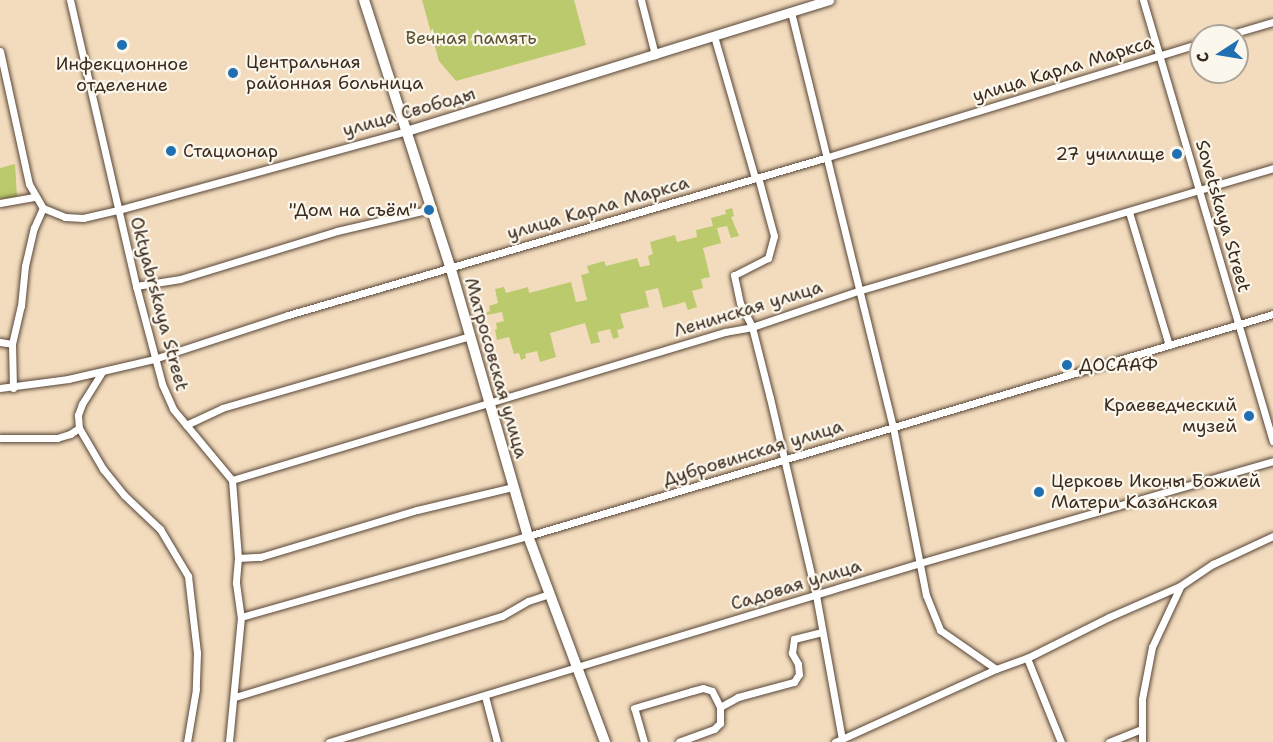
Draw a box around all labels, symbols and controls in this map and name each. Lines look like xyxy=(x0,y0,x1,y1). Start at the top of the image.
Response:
north arrow xyxy=(1189,24,1249,84)
park label: Вечная память xyxy=(405,27,537,49)
street label: улица Карла Маркса xyxy=(970,31,1156,107)
marker: Инфекционное отделение xyxy=(115,38,129,52)
text: С xyxy=(1192,50,1214,64)
place label: Центральная районная больница xyxy=(246,52,423,94)
place label: Инфекционное отделение xyxy=(56,54,188,97)
marker: Центральная районная больница xyxy=(224,64,242,82)
street label: улица Свободы xyxy=(340,83,478,141)
street label: Sovetskaya Street xyxy=(1191,137,1255,295)
place label: Стационар xyxy=(183,140,278,162)
place label: 27 училище xyxy=(1055,143,1165,165)
marker: Стационар xyxy=(164,144,178,158)
marker: 27 училище xyxy=(1170,147,1184,161)
street label: улица Карла Маркса xyxy=(505,172,691,244)
place label: "Дом на съём" xyxy=(289,199,417,221)
marker: "Дом на съём" xyxy=(422,203,436,217)
street label: Oktyabrskaya Street xyxy=(125,214,193,394)
street label: Матросовская улица xyxy=(460,275,532,461)
street label: Ленинская улица xyxy=(671,276,825,342)
place label: ДОСААФ xyxy=(1079,354,1158,376)
marker: ДОСААФ xyxy=(1060,358,1074,372)
place label: Краеведческий музей xyxy=(1104,395,1237,438)
marker: Краеведческий музей xyxy=(1242,409,1256,423)
street label: Дубровинская улица xyxy=(660,415,846,491)
place label: Церковь Иконы Божией Матери Казанская xyxy=(1051,471,1261,514)
marker: Церковь Иконы Божией Матери Казанская xyxy=(1032,485,1046,499)
street label: Садовая улица xyxy=(728,555,864,615)

